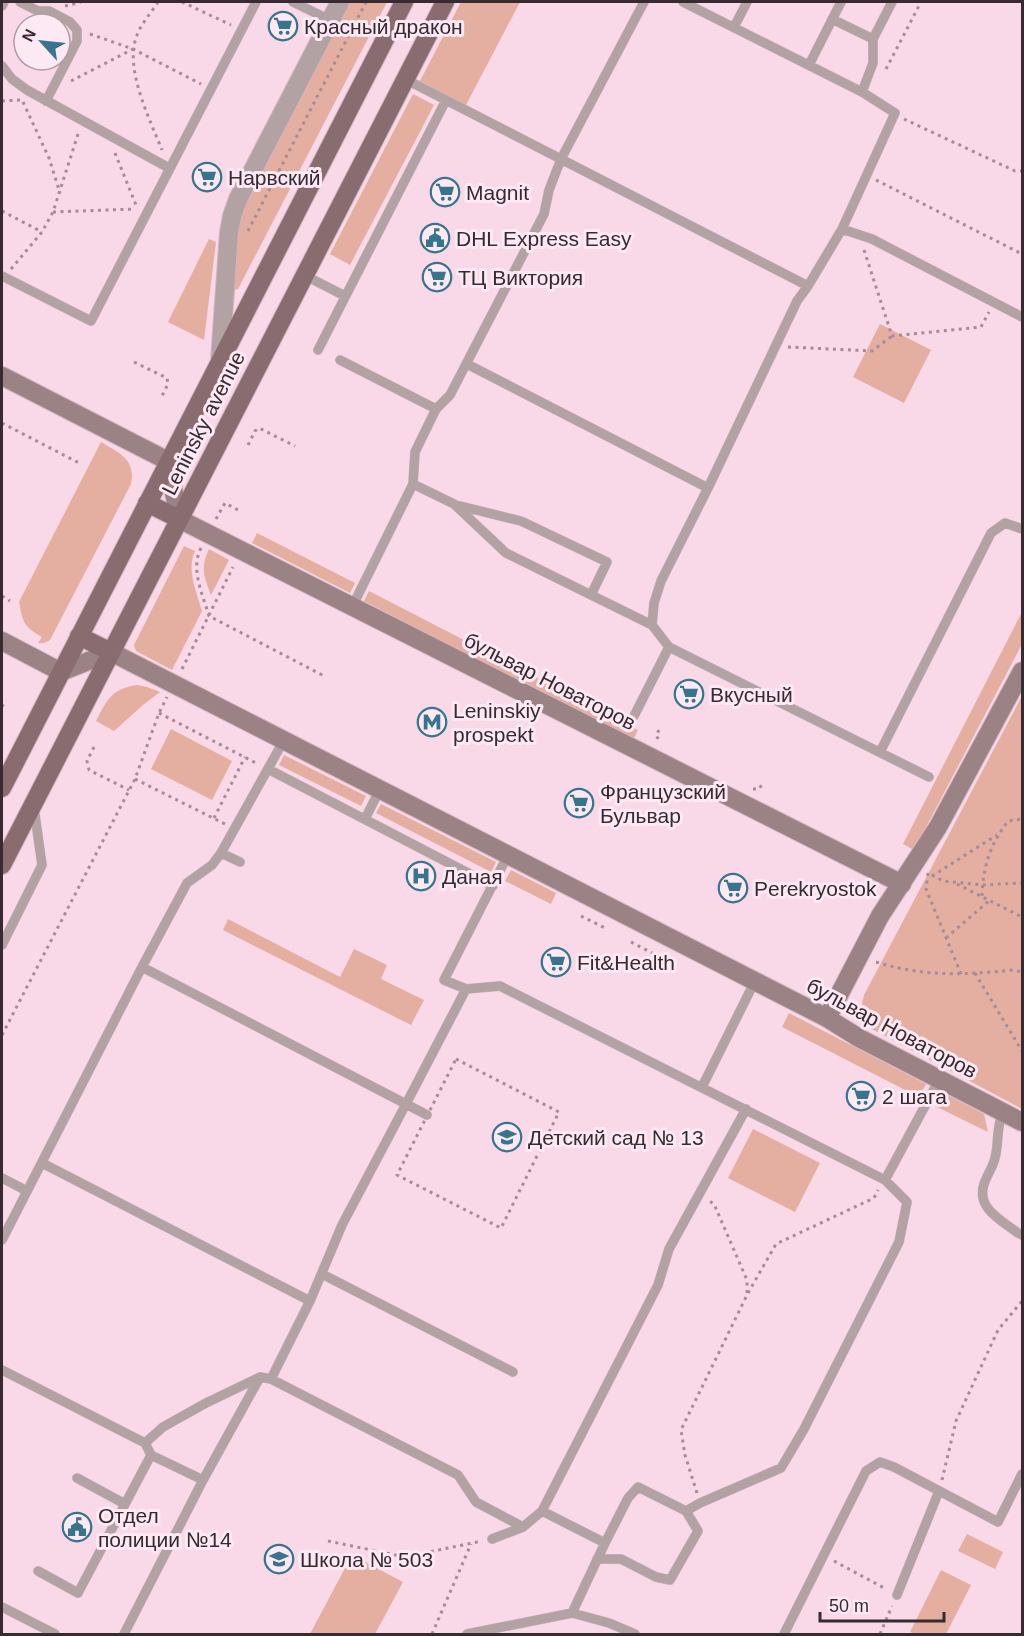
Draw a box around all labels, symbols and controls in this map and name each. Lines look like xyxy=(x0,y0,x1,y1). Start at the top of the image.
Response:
supermarket icon: Красный дракон xyxy=(267,10,299,42)
north arrow xyxy=(12,12,72,72)
place label: Красный дракон xyxy=(304,15,463,38)
text: N xyxy=(19,26,39,44)
supermarket icon: Нарвский xyxy=(191,161,223,193)
place label: Нарвский xyxy=(228,166,321,189)
supermarket icon: Magnit xyxy=(429,176,461,208)
place label: Magnit xyxy=(466,181,529,204)
public building icon: DHL Express Easy xyxy=(419,222,451,254)
place label: DHL Express Easy xyxy=(456,227,632,250)
supermarket icon: ТЦ Виктория xyxy=(421,261,453,293)
place label: ТЦ Виктория xyxy=(458,266,583,289)
street label: Leninsky avenue xyxy=(157,348,249,498)
street label: бульвар Новаторов xyxy=(460,628,640,734)
supermarket icon: Вкусный xyxy=(673,678,705,710)
place label: Вкусный xyxy=(710,683,793,706)
place label: Leninskiy prospekt xyxy=(453,699,541,746)
metro station icon: Leninskiy prospekt xyxy=(416,706,448,738)
place label: Французский Бульвар xyxy=(600,780,726,827)
supermarket icon: Французский Бульвар xyxy=(563,787,595,819)
hospital icon: Даная xyxy=(405,860,437,892)
place label: Даная xyxy=(442,865,503,888)
supermarket icon: Perekryostok xyxy=(717,872,749,904)
place label: Perekryostok xyxy=(754,877,877,900)
supermarket icon: Fit&Health xyxy=(540,946,572,978)
place label: Fit&Health xyxy=(577,951,675,974)
street label: бульвар Новаторов xyxy=(803,973,981,1083)
supermarket icon: 2 шага xyxy=(845,1080,877,1112)
place label: 2 шага xyxy=(882,1085,947,1108)
school or university icon: Детский сад № 13 xyxy=(491,1121,523,1153)
place label: Детский сад № 13 xyxy=(528,1126,704,1149)
place label: Отдел полиции №14 xyxy=(98,1504,232,1551)
public building icon: Отдел полиции №14 xyxy=(61,1511,93,1543)
school or university icon: Школа № 503 xyxy=(263,1543,295,1575)
place label: Школа № 503 xyxy=(300,1548,433,1571)
scale bar xyxy=(820,1585,944,1623)
text: 50 m xyxy=(829,1596,869,1616)

